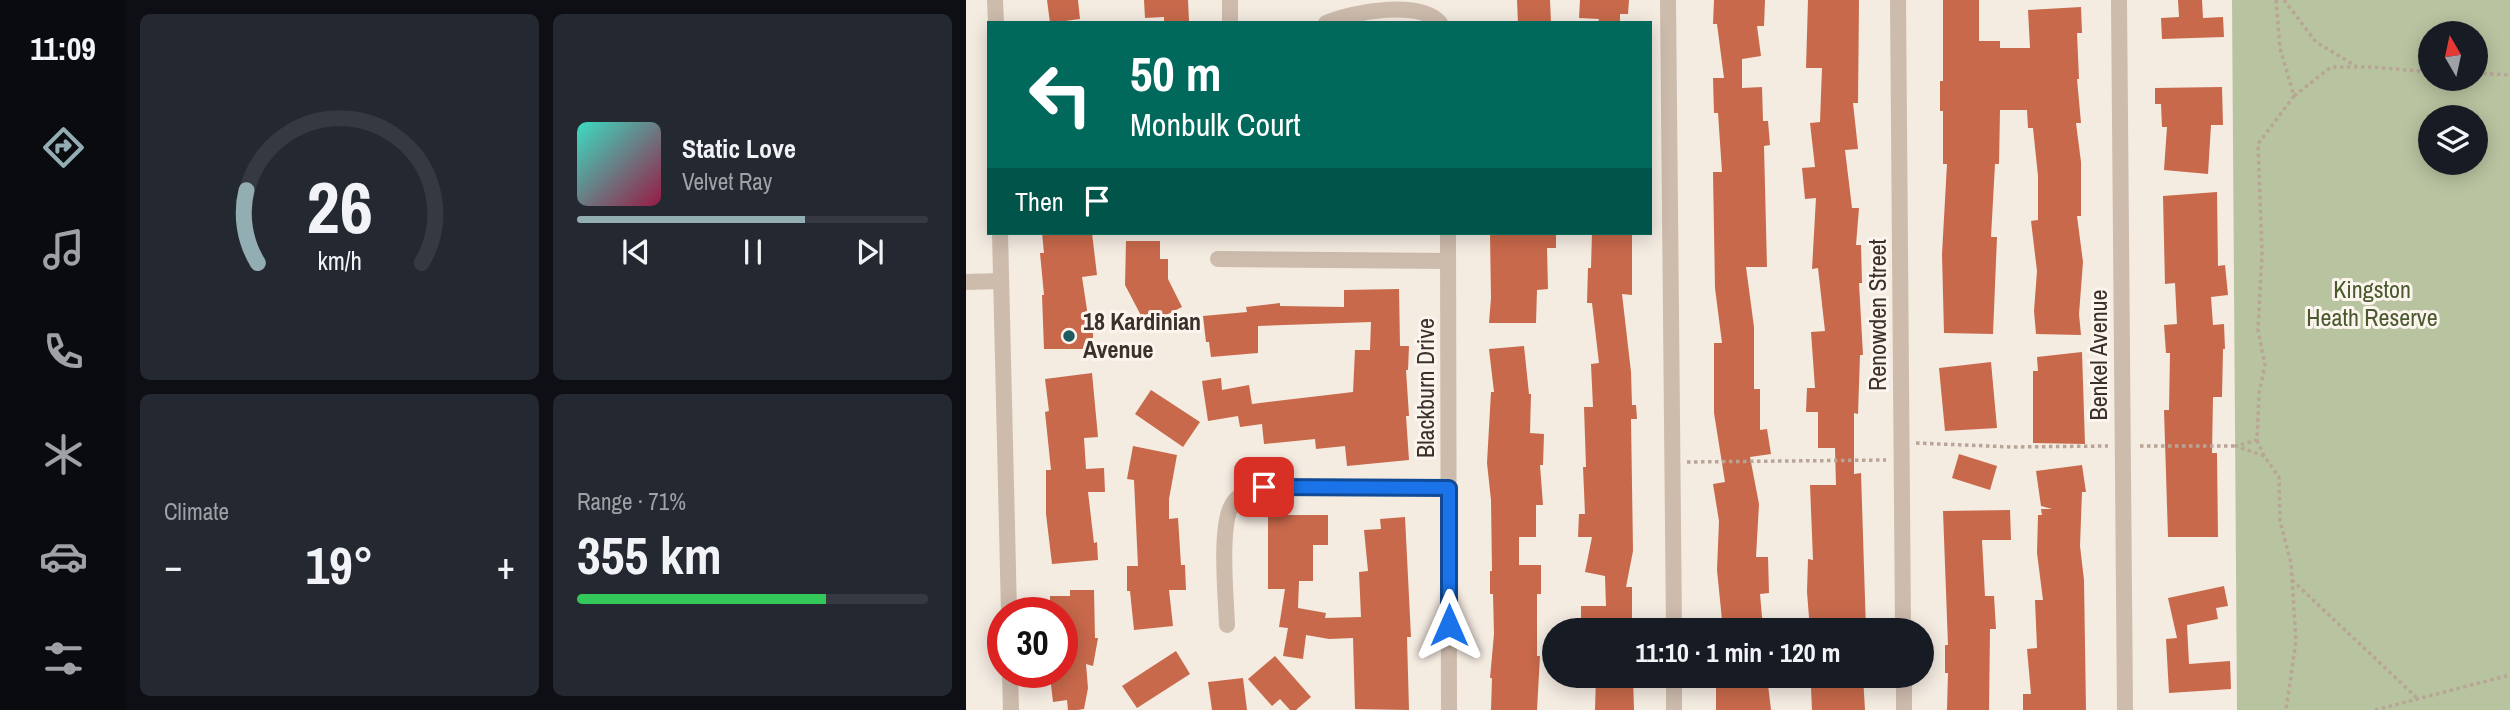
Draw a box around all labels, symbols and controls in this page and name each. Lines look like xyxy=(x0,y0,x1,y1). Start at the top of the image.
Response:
north arrow xyxy=(2418,21,2488,91)
map controls xyxy=(2418,21,2488,175)
text: 11:09 xyxy=(30,27,96,70)
text: 50 m xyxy=(1130,40,1222,106)
icon: left xyxy=(1015,49,1106,140)
text: Monbulk Court xyxy=(1130,103,1301,146)
button: layers xyxy=(2418,105,2488,175)
icon: directions xyxy=(39,123,88,172)
text: Static Love xyxy=(682,131,796,166)
text: 26 xyxy=(306,158,373,256)
text: Velvet Ray xyxy=(682,166,772,197)
icon: arrive xyxy=(1078,182,1116,220)
text: Then xyxy=(1015,184,1064,219)
icon: music xyxy=(39,225,88,274)
icon: previous xyxy=(617,233,655,271)
icon: pause xyxy=(734,233,772,271)
icon: next xyxy=(851,233,889,271)
street label: Renowden Street xyxy=(1861,238,1893,391)
text: km/h xyxy=(317,244,362,278)
park label: Kingston Heath Reserve xyxy=(2306,273,2438,333)
street label: Benkel Avenue xyxy=(2082,290,2114,420)
place label: 18 Kardinian Avenue xyxy=(1083,305,1201,365)
street label: Blackburn Drive xyxy=(1409,318,1441,458)
icon: phone xyxy=(39,327,88,376)
marker: 18 Kardinian Avenue xyxy=(1061,328,1077,344)
icon: climate xyxy=(39,430,88,479)
pin xyxy=(1234,457,1294,517)
icon: arrive xyxy=(1245,468,1283,506)
text: Range · 71% xyxy=(577,486,686,517)
text: Climate xyxy=(164,496,229,527)
text: 355 km xyxy=(577,520,722,590)
text: 19° xyxy=(305,530,374,600)
icon: car xyxy=(39,532,88,581)
text: − xyxy=(164,540,182,591)
text: + xyxy=(497,540,515,591)
position arrow xyxy=(1412,588,1486,662)
speed limit sign: 30 xyxy=(987,597,1078,688)
icon: filters xyxy=(39,634,88,683)
text: 11:10 · 1 min · 120 m xyxy=(1635,635,1841,670)

